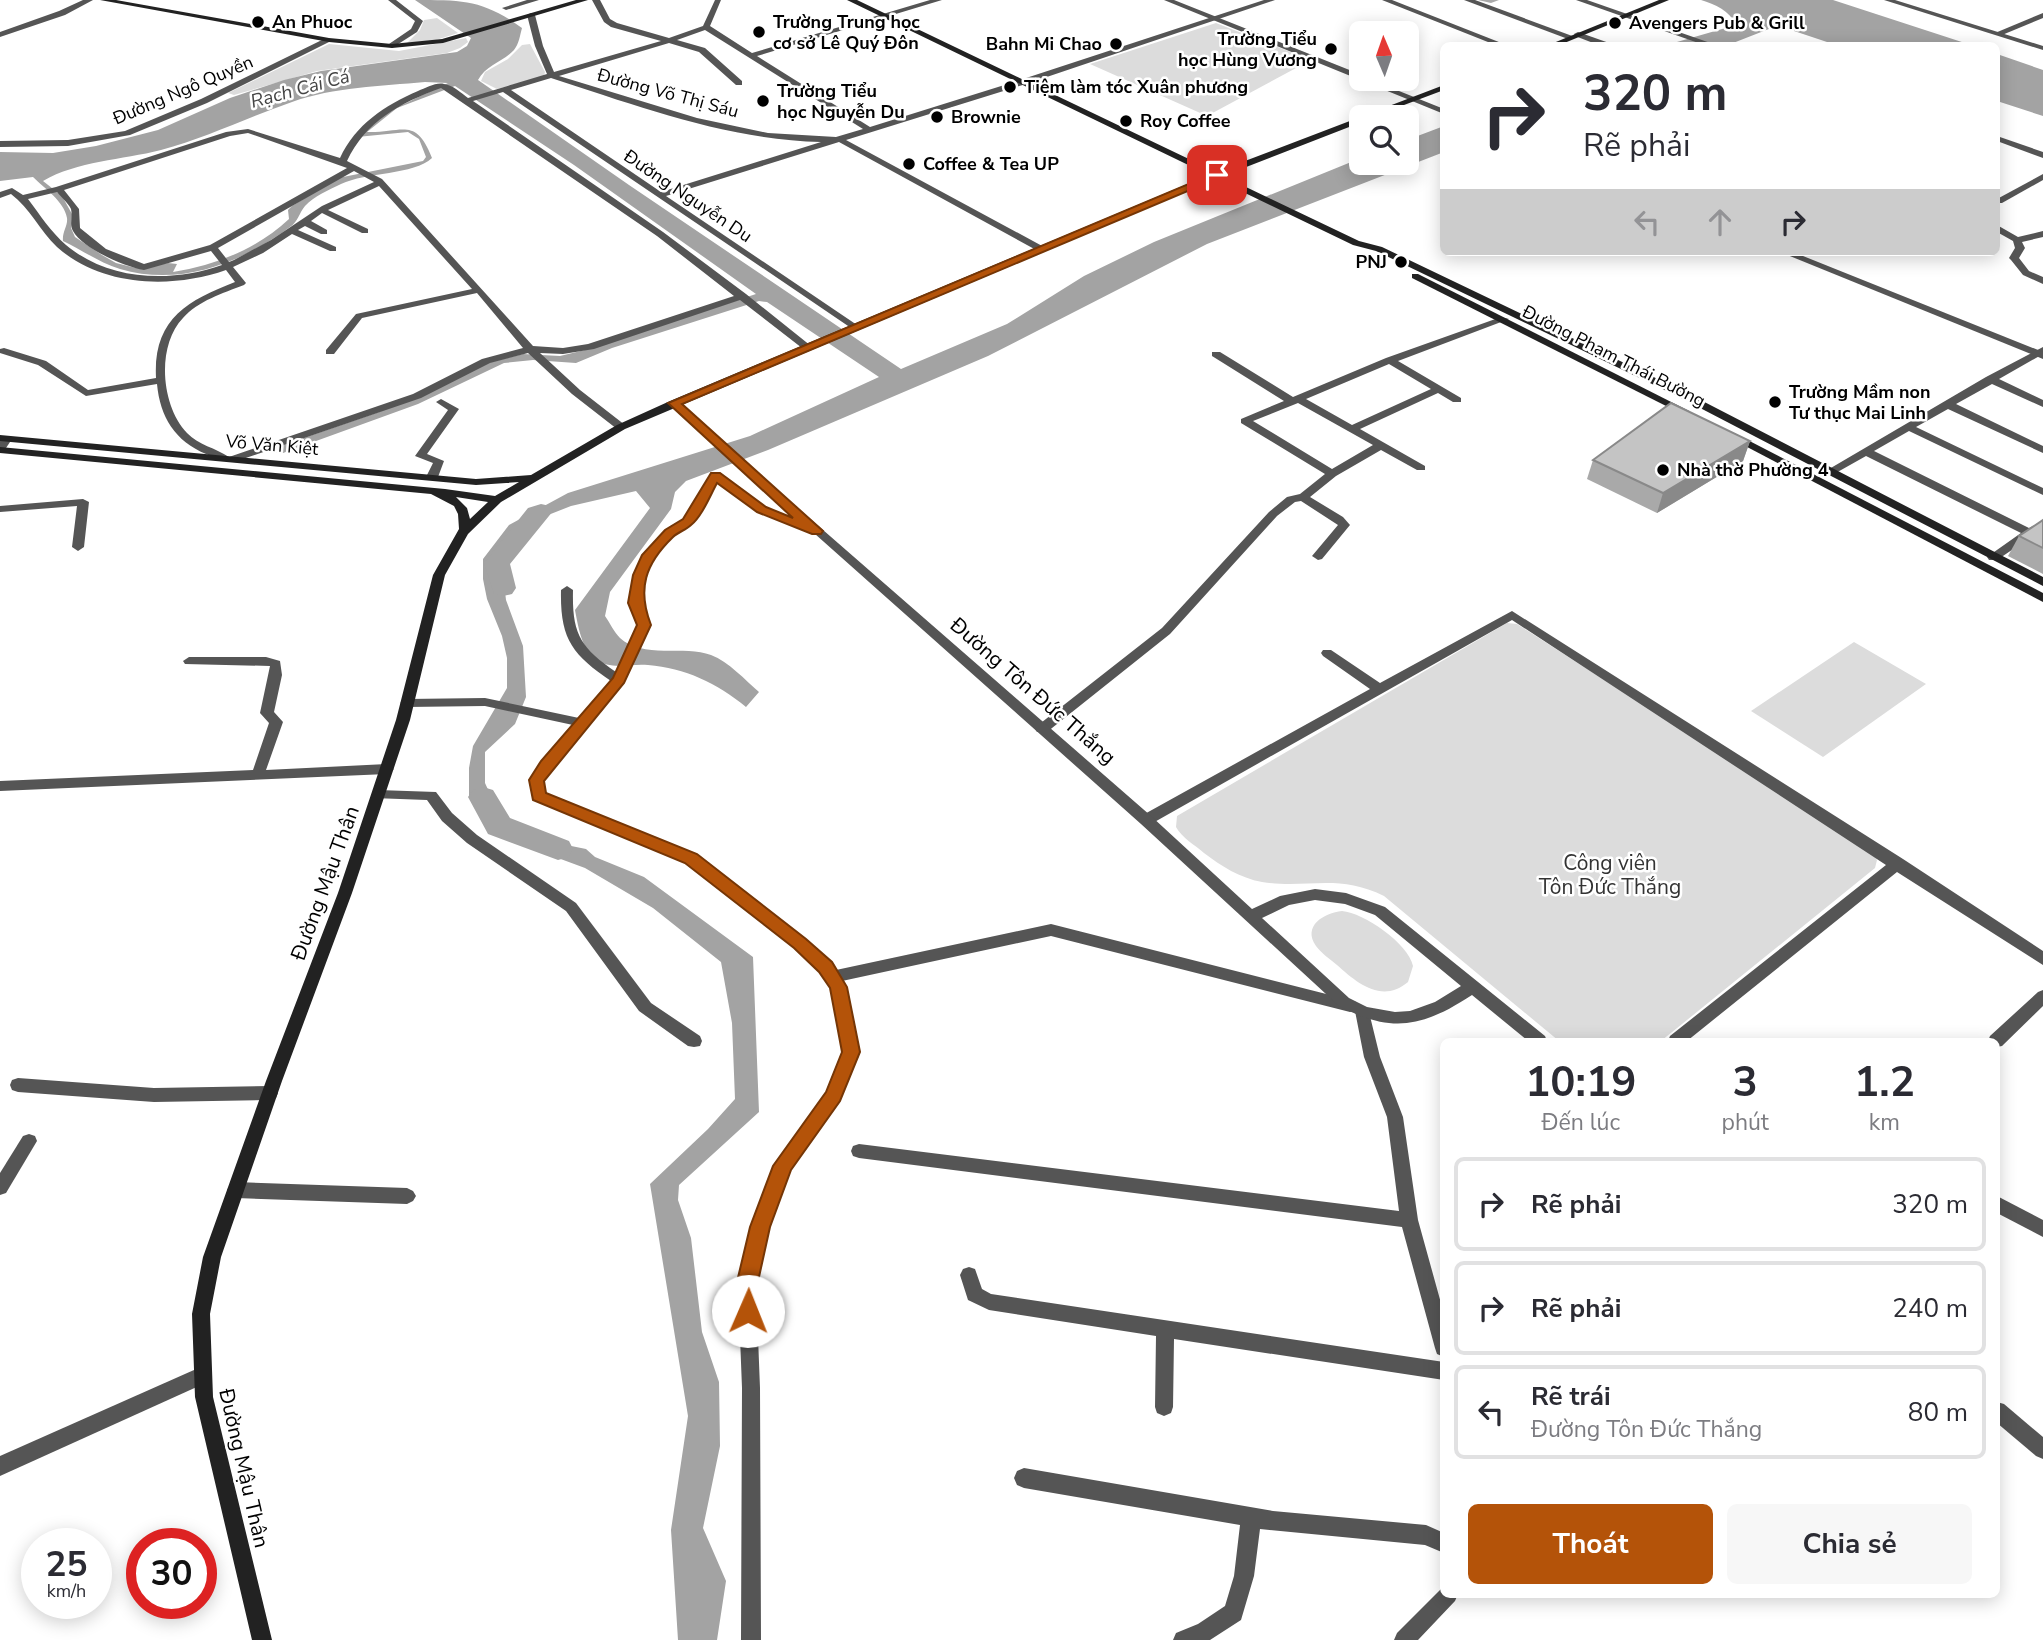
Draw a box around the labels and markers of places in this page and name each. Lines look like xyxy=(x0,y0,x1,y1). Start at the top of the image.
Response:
place label: An Phuoc xyxy=(272,10,353,34)
place label: Trường Trung học cơ sở Lê Quý Đôn xyxy=(773,10,920,55)
place label: Avengers Pub & Grill xyxy=(1629,11,1805,35)
marker: An Phuoc xyxy=(250,14,266,30)
marker: Avengers Pub & Grill xyxy=(1607,15,1623,31)
marker: Trường Trung học cơ sở Lê Quý Đôn xyxy=(751,24,767,40)
place label: Trường Tiểu học Hùng Vương xyxy=(1178,27,1317,72)
place label: Bahn Mi Chao xyxy=(986,32,1102,56)
marker: Bahn Mi Chao xyxy=(1108,36,1124,52)
marker: Trường Tiểu học Hùng Vương xyxy=(1323,41,1339,57)
place label: Tiệm làm tóc Xuân phương xyxy=(1024,75,1248,99)
place label: Trường Tiểu học Nguyễn Du xyxy=(777,79,905,124)
marker: Tiệm làm tóc Xuân phương xyxy=(1002,79,1018,95)
marker: Trường Tiểu học Nguyễn Du xyxy=(755,93,771,109)
place label: Brownie xyxy=(951,105,1021,129)
marker: Brownie xyxy=(929,109,945,125)
place label: Roy Coffee xyxy=(1140,109,1231,133)
marker: Roy Coffee xyxy=(1118,113,1134,129)
pin xyxy=(1187,145,1247,205)
place label: Coffee & Tea UP xyxy=(923,152,1059,176)
marker: Coffee & Tea UP xyxy=(901,156,917,172)
place label: PNJ xyxy=(1355,250,1387,274)
marker: PNJ xyxy=(1393,254,1409,270)
place label: Trường Mầm non Tư thục Mai Linh xyxy=(1789,380,1930,425)
marker: Trường Mầm non Tư thục Mai Linh xyxy=(1767,394,1783,410)
place label: Nhà thờ Phường 4 xyxy=(1677,458,1829,482)
marker: Nhà thờ Phường 4 xyxy=(1655,462,1671,478)

